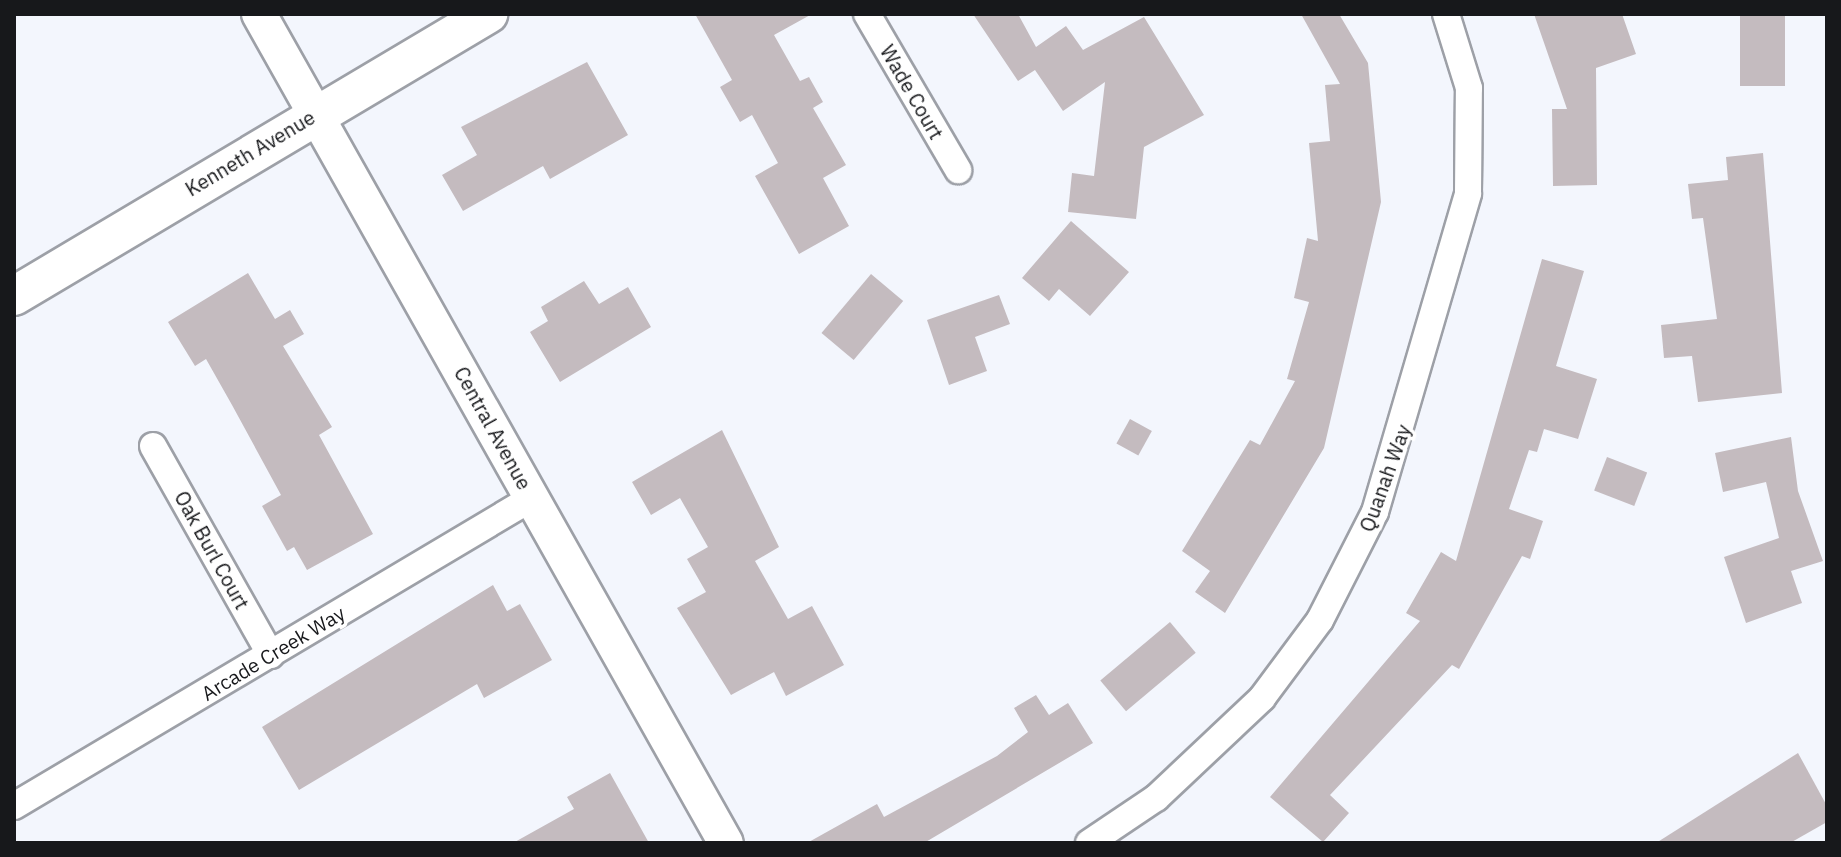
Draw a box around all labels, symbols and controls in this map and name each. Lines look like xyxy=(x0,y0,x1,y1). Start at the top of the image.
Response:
street label: Wade Court xyxy=(875,41,949,143)
street label: Kenneth Avenue xyxy=(181,105,319,201)
street label: Central Avenue xyxy=(449,362,537,494)
street label: Quanah Way xyxy=(1354,421,1416,535)
street label: Oak Burl Court xyxy=(170,487,254,613)
street label: Arcade Creek Way xyxy=(197,601,349,705)

